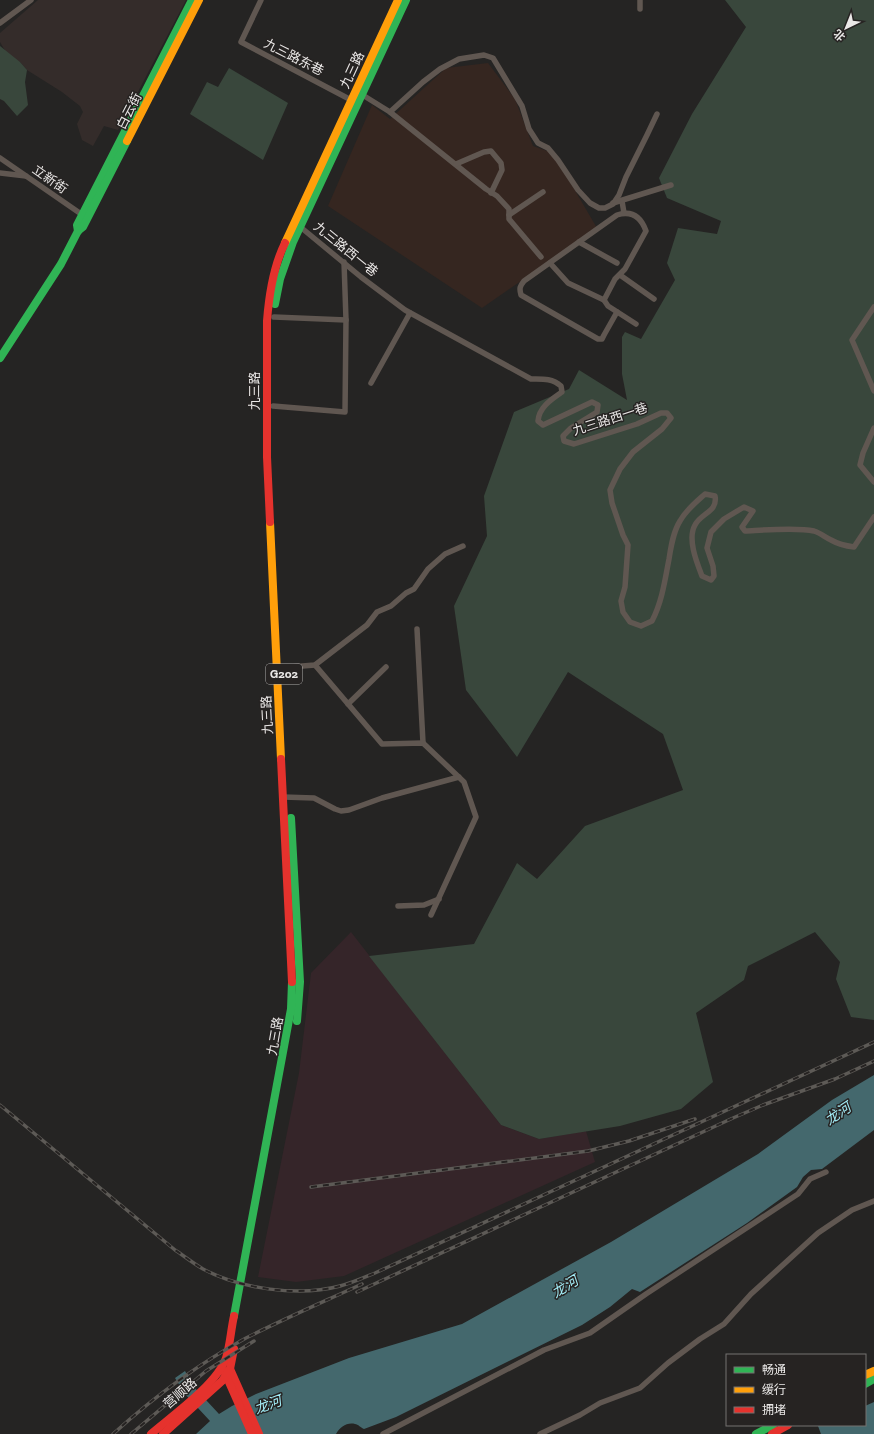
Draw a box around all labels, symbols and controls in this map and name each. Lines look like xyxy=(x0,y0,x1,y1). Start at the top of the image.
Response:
north arrow xyxy=(826,8,866,48)
text: 北 xyxy=(831,26,848,43)
street label: 九三路东巷 xyxy=(262,36,326,78)
street label: 九三路 xyxy=(337,49,367,91)
street label: 白云街 xyxy=(113,90,145,132)
street label: 立新街 xyxy=(30,162,70,196)
street label: 九三路西一巷 xyxy=(311,219,381,279)
street label: 九三路 xyxy=(247,371,262,411)
street label: 九三路西一巷 xyxy=(571,400,649,438)
road number: G202 xyxy=(266,664,302,684)
street label: 九三路 xyxy=(258,695,276,735)
street label: 九三路 xyxy=(264,1015,286,1057)
water label: 龙河 xyxy=(822,1097,857,1129)
water label: 龙河 xyxy=(549,1271,584,1302)
legend xyxy=(726,1354,866,1426)
text: 畅通 xyxy=(762,1363,786,1377)
street label: 营顺路 xyxy=(160,1375,200,1411)
text: 缓行 xyxy=(762,1383,786,1397)
water label: 龙河 xyxy=(252,1391,287,1418)
text: 拥堵 xyxy=(762,1403,786,1417)

